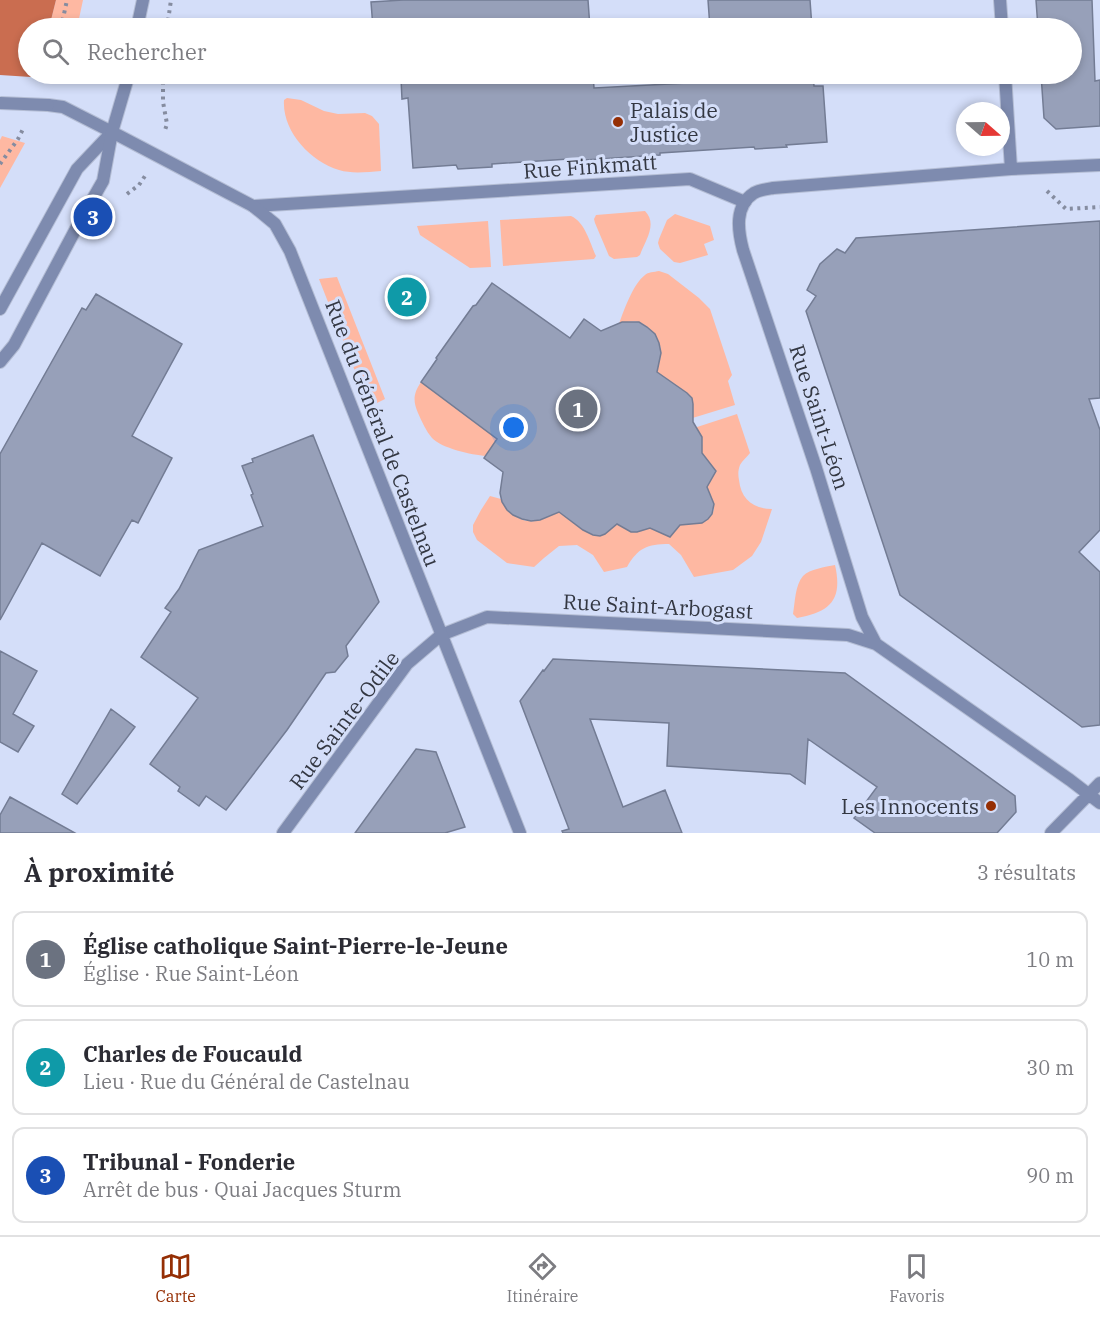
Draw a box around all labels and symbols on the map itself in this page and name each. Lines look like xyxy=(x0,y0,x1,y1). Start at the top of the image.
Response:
place label: Palais de Justice xyxy=(630,96,718,148)
north arrow xyxy=(956,102,1010,156)
marker: Palais de Justice xyxy=(611,115,625,129)
street label: Rue Finkmatt xyxy=(522,147,658,185)
pin: 3 xyxy=(74,194,112,240)
pin: 2 xyxy=(388,274,426,320)
street label: Rue du Général de Castelnau xyxy=(319,296,447,570)
street label: Rue Saint-Léon xyxy=(783,341,857,493)
pin: 1 xyxy=(558,386,598,432)
your location xyxy=(499,413,528,442)
street label: Rue Saint-Arbogast xyxy=(562,587,754,625)
street label: Rue Sainte-Odile xyxy=(283,645,405,795)
place label: Les Innocents xyxy=(841,792,979,820)
marker: Les Innocents xyxy=(984,799,998,813)

